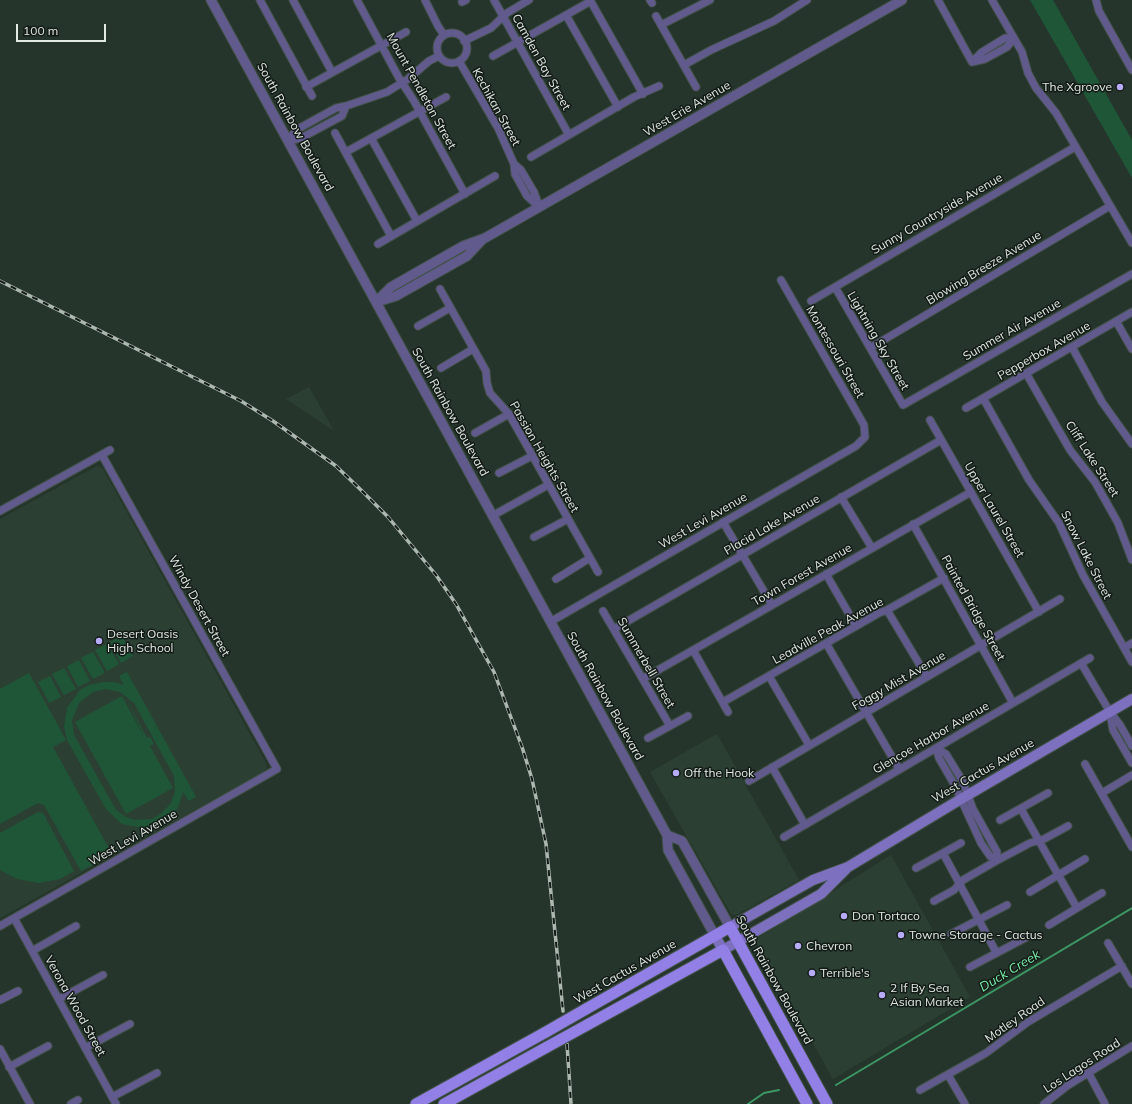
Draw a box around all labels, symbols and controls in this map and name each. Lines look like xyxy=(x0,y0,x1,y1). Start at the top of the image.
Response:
street label: Camden Bay Street xyxy=(509,11,573,113)
scale bar xyxy=(18,16,108,42)
text: 100 m xyxy=(23,23,58,38)
street label: Mount Pendleton Street xyxy=(383,30,459,152)
street label: South Rainbow Boulevard xyxy=(254,60,336,194)
street label: Kechikan Street xyxy=(469,66,523,148)
street label: West Erie Avenue xyxy=(641,78,733,140)
place label: The Xgroove xyxy=(1042,80,1112,94)
marker: The Xgroove xyxy=(1115,82,1125,92)
street label: Sunny Countryside Avenue xyxy=(869,170,1005,258)
street label: Blowing Breeze Avenue xyxy=(924,228,1044,308)
street label: Lightning Sky Street xyxy=(844,289,912,393)
street label: Summer Air Avenue xyxy=(961,296,1063,364)
street label: Montessouri Street xyxy=(803,303,867,401)
street label: Pepperbox Avenue xyxy=(995,319,1093,383)
street label: South Rainbow Boulevard xyxy=(409,345,491,479)
street label: Passion Heights Street xyxy=(506,399,582,515)
street label: Cliff Lake Street xyxy=(1062,418,1122,500)
street label: Upper Laurel Street xyxy=(961,460,1027,560)
street label: West Levi Avenue xyxy=(656,490,750,552)
street label: Placid Lake Avenue xyxy=(722,492,822,558)
street label: Snow Lake Street xyxy=(1057,508,1115,602)
street label: Town Forest Avenue xyxy=(750,541,854,609)
street label: Windy Desert Street xyxy=(165,553,233,659)
street label: Painted Bridge Street xyxy=(938,553,1008,663)
street label: Leadville Peak Avenue xyxy=(770,595,886,667)
street label: Summerbell Street xyxy=(614,615,678,711)
place label: Desert Oasis High School xyxy=(107,627,178,655)
street label: South Rainbow Boulevard xyxy=(564,629,646,763)
marker: Desert Oasis High School xyxy=(94,636,104,646)
street label: Foggy Mist Avenue xyxy=(850,648,948,714)
street label: Glencoe Harbor Avenue xyxy=(870,699,992,777)
street label: West Cactus Avenue xyxy=(929,736,1037,806)
place label: Off the Hook xyxy=(684,766,754,780)
marker: Off the Hook xyxy=(671,768,681,778)
street label: West Levi Avenue xyxy=(86,807,180,869)
place label: Don Tortaco xyxy=(852,909,920,923)
marker: Don Tortaco xyxy=(839,911,849,921)
street label: South Rainbow Boulevard xyxy=(733,913,815,1047)
place label: Towne Storage - Cactus xyxy=(909,928,1043,942)
marker: Towne Storage - Cactus xyxy=(896,930,906,940)
street label: West Cactus Avenue xyxy=(571,937,679,1007)
place label: Chevron xyxy=(806,939,852,953)
marker: Chevron xyxy=(793,941,803,951)
water label: Duck Creek xyxy=(977,947,1043,995)
street label: Verona Wood Street xyxy=(41,953,109,1059)
place label: Terrible's xyxy=(820,966,870,980)
marker: Terrible's xyxy=(807,968,817,978)
place label: 2 If By Sea Asian Market xyxy=(890,981,964,1009)
marker: 2 If By Sea Asian Market xyxy=(877,990,887,1000)
street label: Motley Road xyxy=(982,994,1048,1046)
street label: Los Lagos Road xyxy=(1041,1036,1123,1096)

